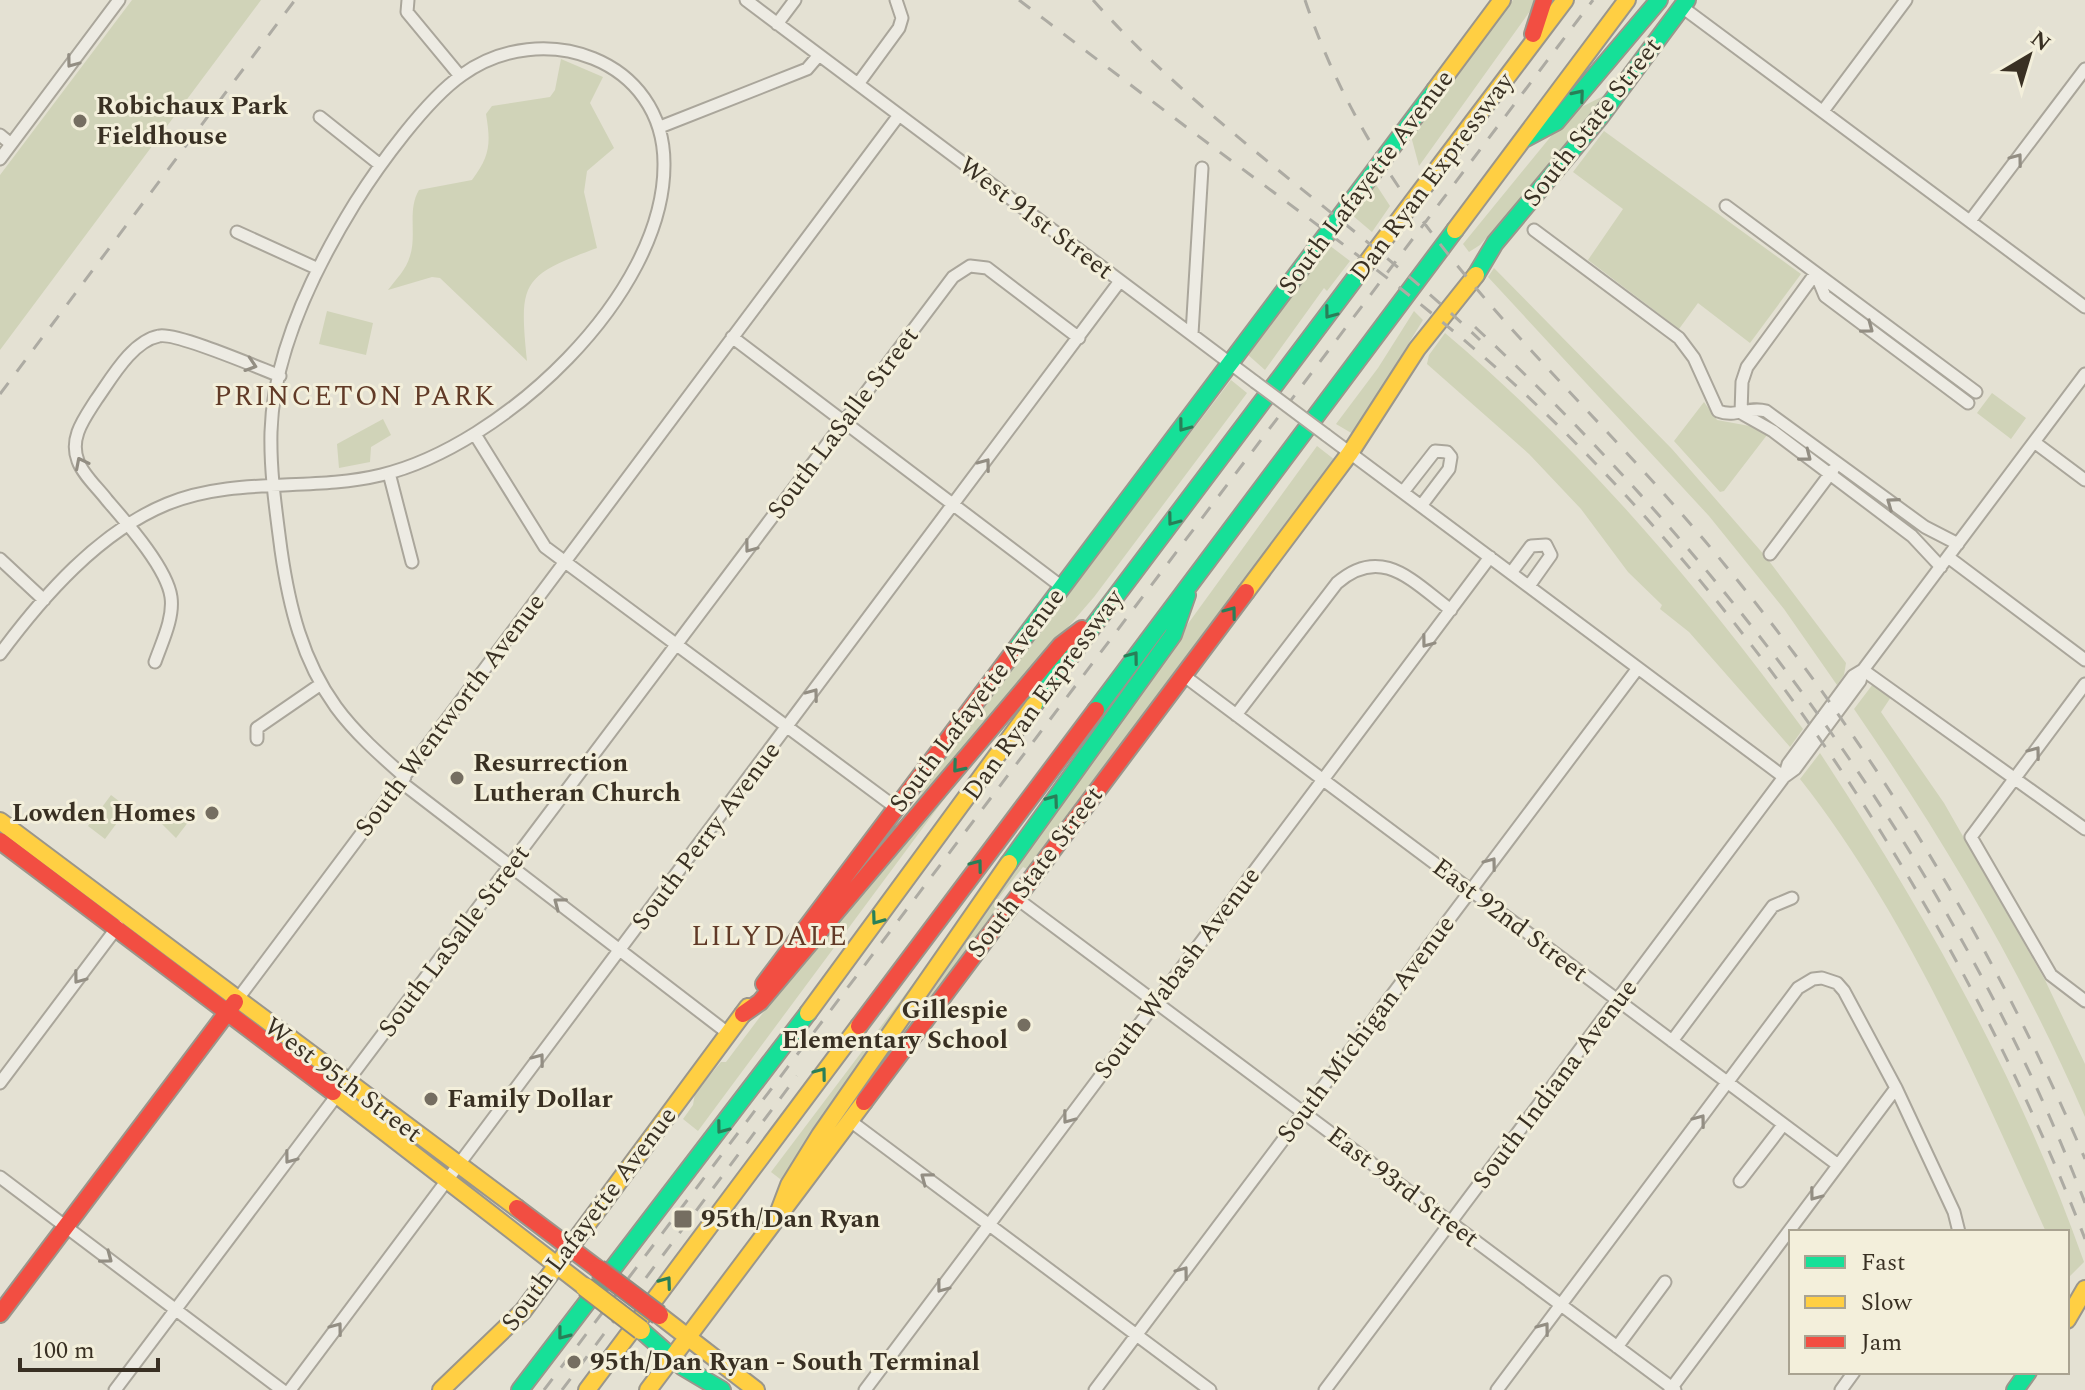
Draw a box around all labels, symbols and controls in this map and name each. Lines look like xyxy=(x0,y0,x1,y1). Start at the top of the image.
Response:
north arrow xyxy=(1989,16,2069,96)
text: N xyxy=(2023,23,2058,60)
street label: South State Street xyxy=(1513,28,1671,216)
one-way arrow xyxy=(68,54,82,68)
street label: South Lafayette Avenue xyxy=(1268,61,1464,303)
street label: Dan Ryan Expressway xyxy=(1340,63,1525,290)
place label: Robichaux Park Fieldhouse xyxy=(96,86,289,156)
one-way arrow xyxy=(1569,89,1584,104)
marker: Robichaux Park Fieldhouse xyxy=(71,112,89,130)
street label: West 91st Street xyxy=(950,146,1122,290)
one-way arrow xyxy=(2007,153,2021,168)
one-way arrow xyxy=(1325,304,1340,319)
street label: South LaSalle Street xyxy=(757,318,929,528)
one-way arrow xyxy=(1859,319,1874,333)
one-way arrow xyxy=(243,356,257,372)
district label: PRINCETON PARK xyxy=(214,375,496,418)
one-way arrow xyxy=(1180,417,1194,432)
one-way arrow xyxy=(1797,446,1812,460)
one-way arrow xyxy=(76,457,91,472)
one-way arrow xyxy=(976,458,990,473)
one-way arrow xyxy=(1886,498,1900,513)
one-way arrow xyxy=(1169,512,1183,526)
one-way arrow xyxy=(745,538,759,553)
street label: South Lafayette Avenue xyxy=(879,579,1075,821)
street label: Dan Ryan Expressway xyxy=(953,580,1134,809)
street label: South Wentworth Avenue xyxy=(345,585,555,845)
one-way arrow xyxy=(1221,606,1235,620)
one-way arrow xyxy=(1422,633,1436,648)
one-way arrow xyxy=(1124,652,1138,666)
one-way arrow xyxy=(803,689,817,703)
street label: South Perry Avenue xyxy=(621,733,791,939)
place label: Resurrection Lutheran Church xyxy=(473,743,681,813)
one-way arrow xyxy=(2025,746,2039,761)
one-way arrow xyxy=(953,758,968,773)
marker: Resurrection Lutheran Church xyxy=(448,769,466,787)
street label: South State Street xyxy=(957,778,1113,966)
place label: Lowden Homes xyxy=(12,793,196,833)
one-way arrow xyxy=(1043,794,1058,809)
marker: Lowden Homes xyxy=(203,804,221,822)
street label: South LaSalle Street xyxy=(368,836,540,1046)
street label: East 92nd Street xyxy=(1423,848,1597,992)
one-way arrow xyxy=(1481,857,1495,872)
street label: South Wabash Avenue xyxy=(1084,858,1270,1088)
one-way arrow xyxy=(967,859,982,874)
one-way arrow xyxy=(553,898,568,912)
street label: South Michigan Avenue xyxy=(1267,907,1465,1151)
one-way arrow xyxy=(873,910,887,925)
district label: LILYDALE xyxy=(691,915,849,958)
one-way arrow xyxy=(74,969,89,984)
street label: South Indiana Avenue xyxy=(1462,970,1648,1198)
place label: Gillespie Elementary School xyxy=(782,990,1008,1060)
street label: West 95th Street xyxy=(255,1007,431,1153)
marker: Gillespie Elementary School xyxy=(1015,1016,1033,1034)
one-way arrow xyxy=(529,1053,544,1068)
one-way arrow xyxy=(811,1067,826,1082)
place label: Family Dollar xyxy=(447,1079,613,1119)
marker: Family Dollar xyxy=(422,1090,440,1108)
street label: South Lafayette Avenue xyxy=(491,1098,687,1340)
one-way arrow xyxy=(1063,1109,1078,1124)
one-way arrow xyxy=(1691,1114,1705,1128)
street label: East 93rd Street xyxy=(1318,1116,1488,1258)
one-way arrow xyxy=(717,1119,731,1133)
one-way arrow xyxy=(285,1149,300,1164)
one-way arrow xyxy=(920,1173,934,1188)
one-way arrow xyxy=(1811,1187,1825,1201)
place label: 95th/Dan Ryan xyxy=(701,1199,880,1239)
marker: 95th/Dan Ryan xyxy=(672,1208,694,1230)
legend xyxy=(1789,1230,2069,1374)
text: Fast xyxy=(1861,1245,1906,1281)
one-way arrow xyxy=(98,1248,113,1263)
one-way arrow xyxy=(1173,1267,1188,1281)
one-way arrow xyxy=(657,1277,671,1291)
one-way arrow xyxy=(937,1278,951,1293)
text: Slow xyxy=(1861,1285,1913,1321)
scale bar xyxy=(20,1322,158,1372)
one-way arrow xyxy=(327,1322,341,1337)
one-way arrow xyxy=(1535,1322,1549,1336)
one-way arrow xyxy=(559,1325,573,1339)
text: Jam xyxy=(1861,1325,1902,1361)
text: 100 m xyxy=(32,1333,95,1369)
place label: 95th/Dan Ryan - South Terminal xyxy=(590,1342,980,1382)
marker: 95th/Dan Ryan - South Terminal xyxy=(565,1353,583,1371)

